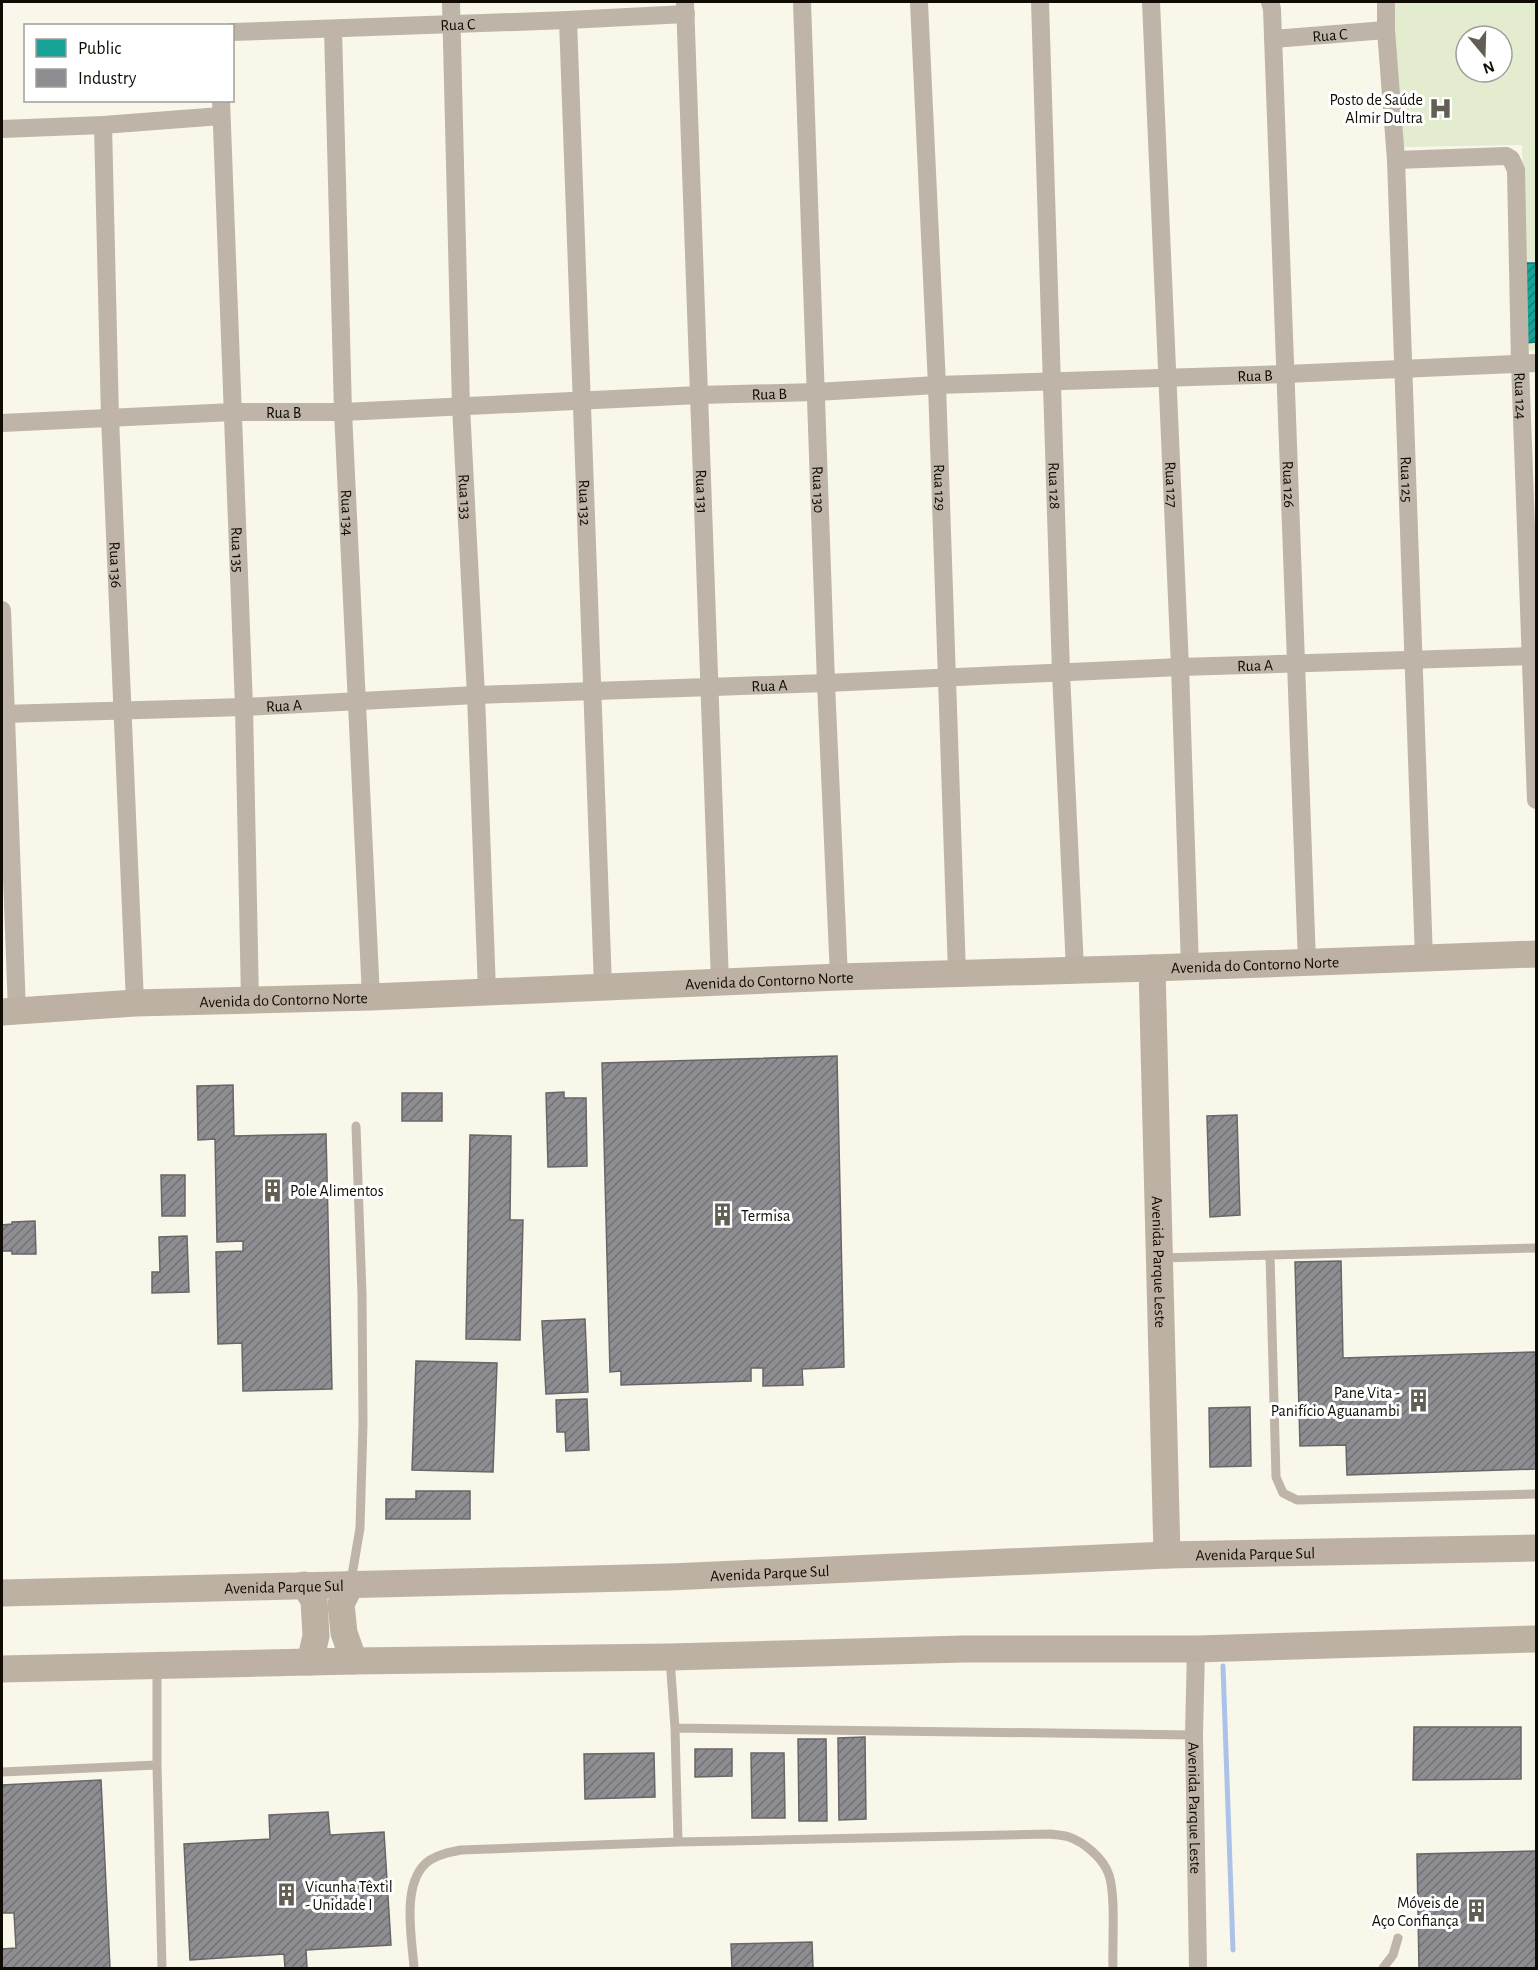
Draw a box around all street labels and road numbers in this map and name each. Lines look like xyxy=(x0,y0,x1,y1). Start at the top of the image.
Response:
street label: Rua C xyxy=(440,16,476,34)
street label: Rua C xyxy=(1312,26,1348,45)
street label: Rua B xyxy=(1237,367,1273,385)
street label: Rua 124 xyxy=(1511,372,1529,420)
street label: Rua B xyxy=(751,386,787,403)
street label: Rua B xyxy=(266,405,301,421)
street label: Rua 125 xyxy=(1397,456,1415,503)
street label: Rua 127 xyxy=(1162,461,1180,508)
street label: Rua 126 xyxy=(1280,461,1297,508)
street label: Rua 128 xyxy=(1045,462,1063,510)
street label: Rua 129 xyxy=(931,464,948,511)
street label: Rua 130 xyxy=(809,466,827,514)
street label: Rua 131 xyxy=(693,469,710,514)
street label: Rua 133 xyxy=(456,474,474,520)
street label: Rua 132 xyxy=(576,479,593,526)
street label: Rua 134 xyxy=(338,489,356,537)
street label: Rua 135 xyxy=(228,527,246,573)
street label: Rua 136 xyxy=(106,541,124,588)
street label: Rua A xyxy=(1237,657,1273,674)
street label: Rua A xyxy=(751,677,788,695)
street label: Rua A xyxy=(265,697,302,715)
street label: Avenida do Contorno Norte xyxy=(1171,954,1339,976)
street label: Avenida do Contorno Norte xyxy=(685,970,854,993)
street label: Avenida do Contorno Norte xyxy=(199,990,368,1010)
street label: Avenida Parque Leste xyxy=(1149,1196,1168,1328)
street label: Avenida Parque Sul xyxy=(1195,1545,1315,1563)
street label: Avenida Parque Sul xyxy=(710,1563,830,1584)
street label: Avenida Parque Sul xyxy=(224,1578,344,1597)
street label: Avenida Parque Leste xyxy=(1185,1742,1203,1874)

